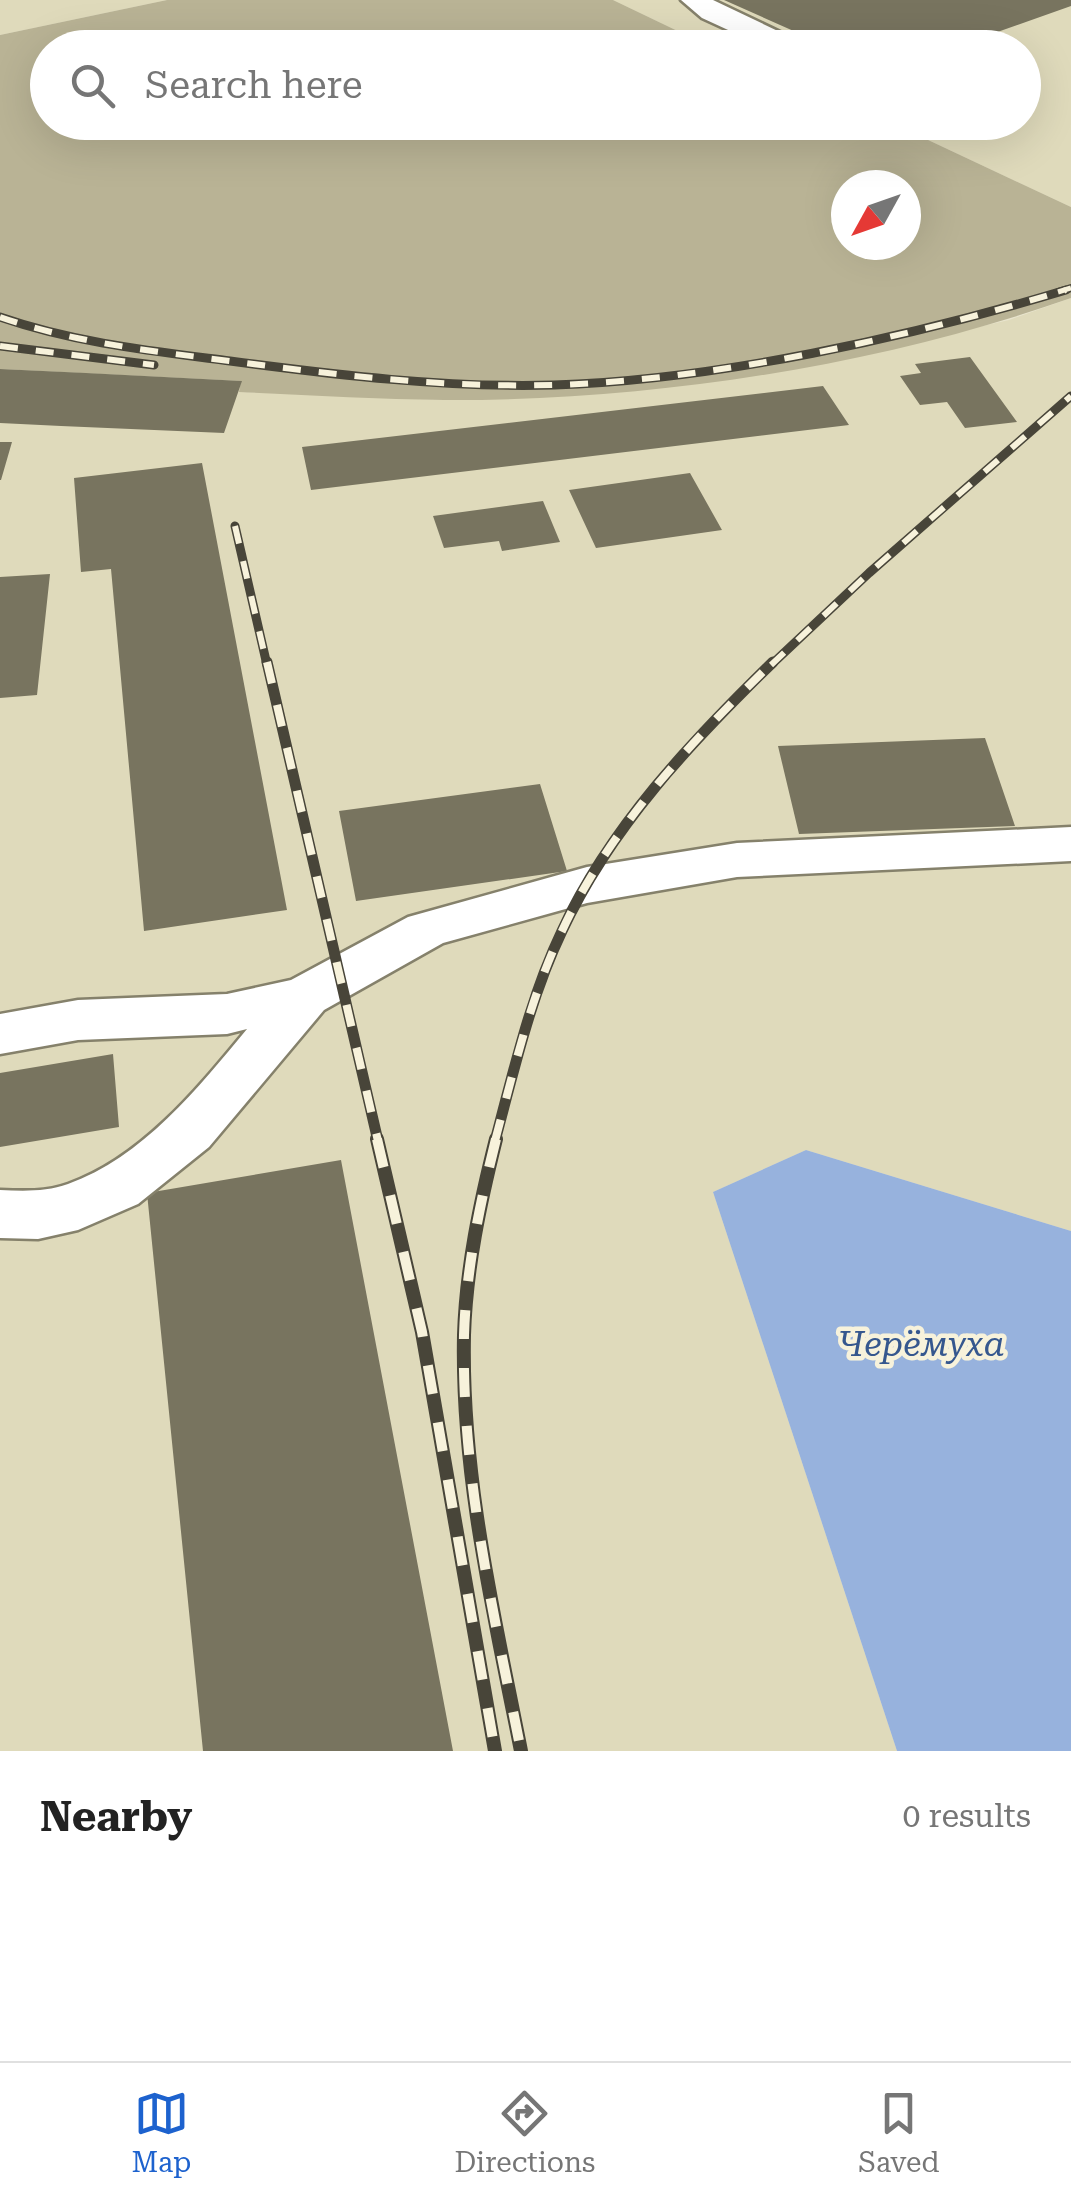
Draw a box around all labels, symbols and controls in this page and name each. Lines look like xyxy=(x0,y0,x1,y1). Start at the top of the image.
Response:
search box xyxy=(30,30,1041,140)
icon: search xyxy=(65,58,120,113)
text: Search here xyxy=(145,63,363,107)
north arrow xyxy=(831,170,921,260)
water label: Черёмуха xyxy=(837,1324,1005,1365)
text: Nearby xyxy=(40,1792,192,1841)
text: 0 results xyxy=(903,1797,1031,1835)
tab: Map xyxy=(132,2086,191,2179)
tab: Directions xyxy=(454,2086,595,2179)
tab: Saved xyxy=(858,2086,940,2179)

